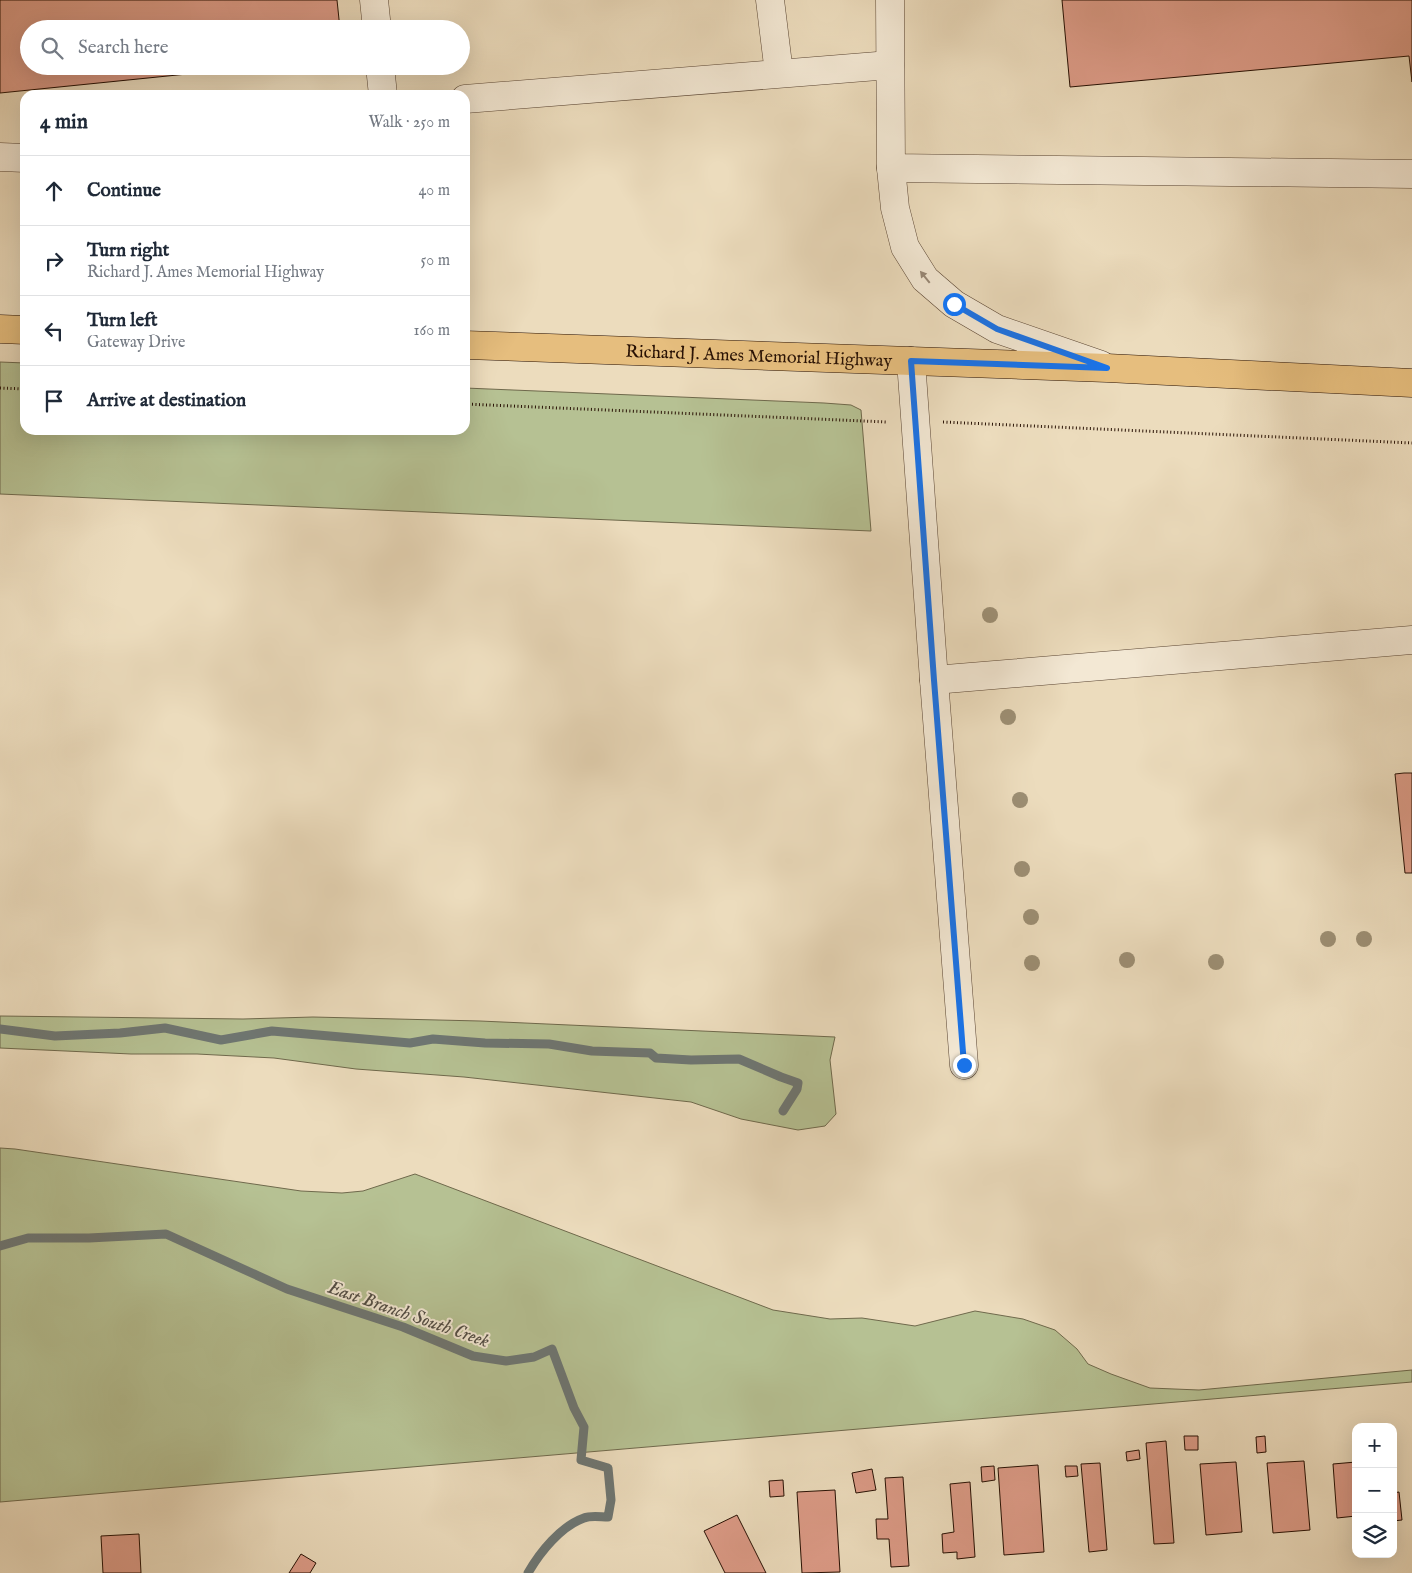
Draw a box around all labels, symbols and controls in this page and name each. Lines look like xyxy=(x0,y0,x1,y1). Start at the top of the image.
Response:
search box xyxy=(20,20,470,75)
icon: search xyxy=(38,34,66,62)
text: Search here xyxy=(78,36,169,60)
text: 4 min xyxy=(40,109,88,136)
text: Walk · 250 m xyxy=(368,113,450,133)
icon: ahead xyxy=(40,177,68,205)
text: Continue xyxy=(87,179,161,203)
text: 40 m xyxy=(418,181,450,201)
text: Turn right xyxy=(87,239,169,263)
icon: right xyxy=(40,247,68,275)
text: 50 m xyxy=(421,251,450,271)
text: Richard J. Ames Memorial Highway xyxy=(87,263,324,283)
one-way arrow xyxy=(920,270,930,283)
route start xyxy=(943,293,966,316)
text: Turn left xyxy=(87,309,158,333)
icon: left xyxy=(40,317,68,345)
text: 160 m xyxy=(414,321,450,341)
text: Gateway Drive xyxy=(87,333,185,353)
street label: Richard J. Ames Memorial Highway xyxy=(625,341,893,373)
icon: arrive xyxy=(40,387,68,415)
text: Arrive at destination xyxy=(87,389,246,413)
route end xyxy=(953,1054,976,1077)
water label: East Branch South Creek xyxy=(323,1276,493,1354)
map controls xyxy=(1352,1423,1397,1558)
button: + xyxy=(1352,1423,1397,1468)
button: − xyxy=(1352,1468,1397,1513)
button: layers xyxy=(1352,1513,1397,1558)

